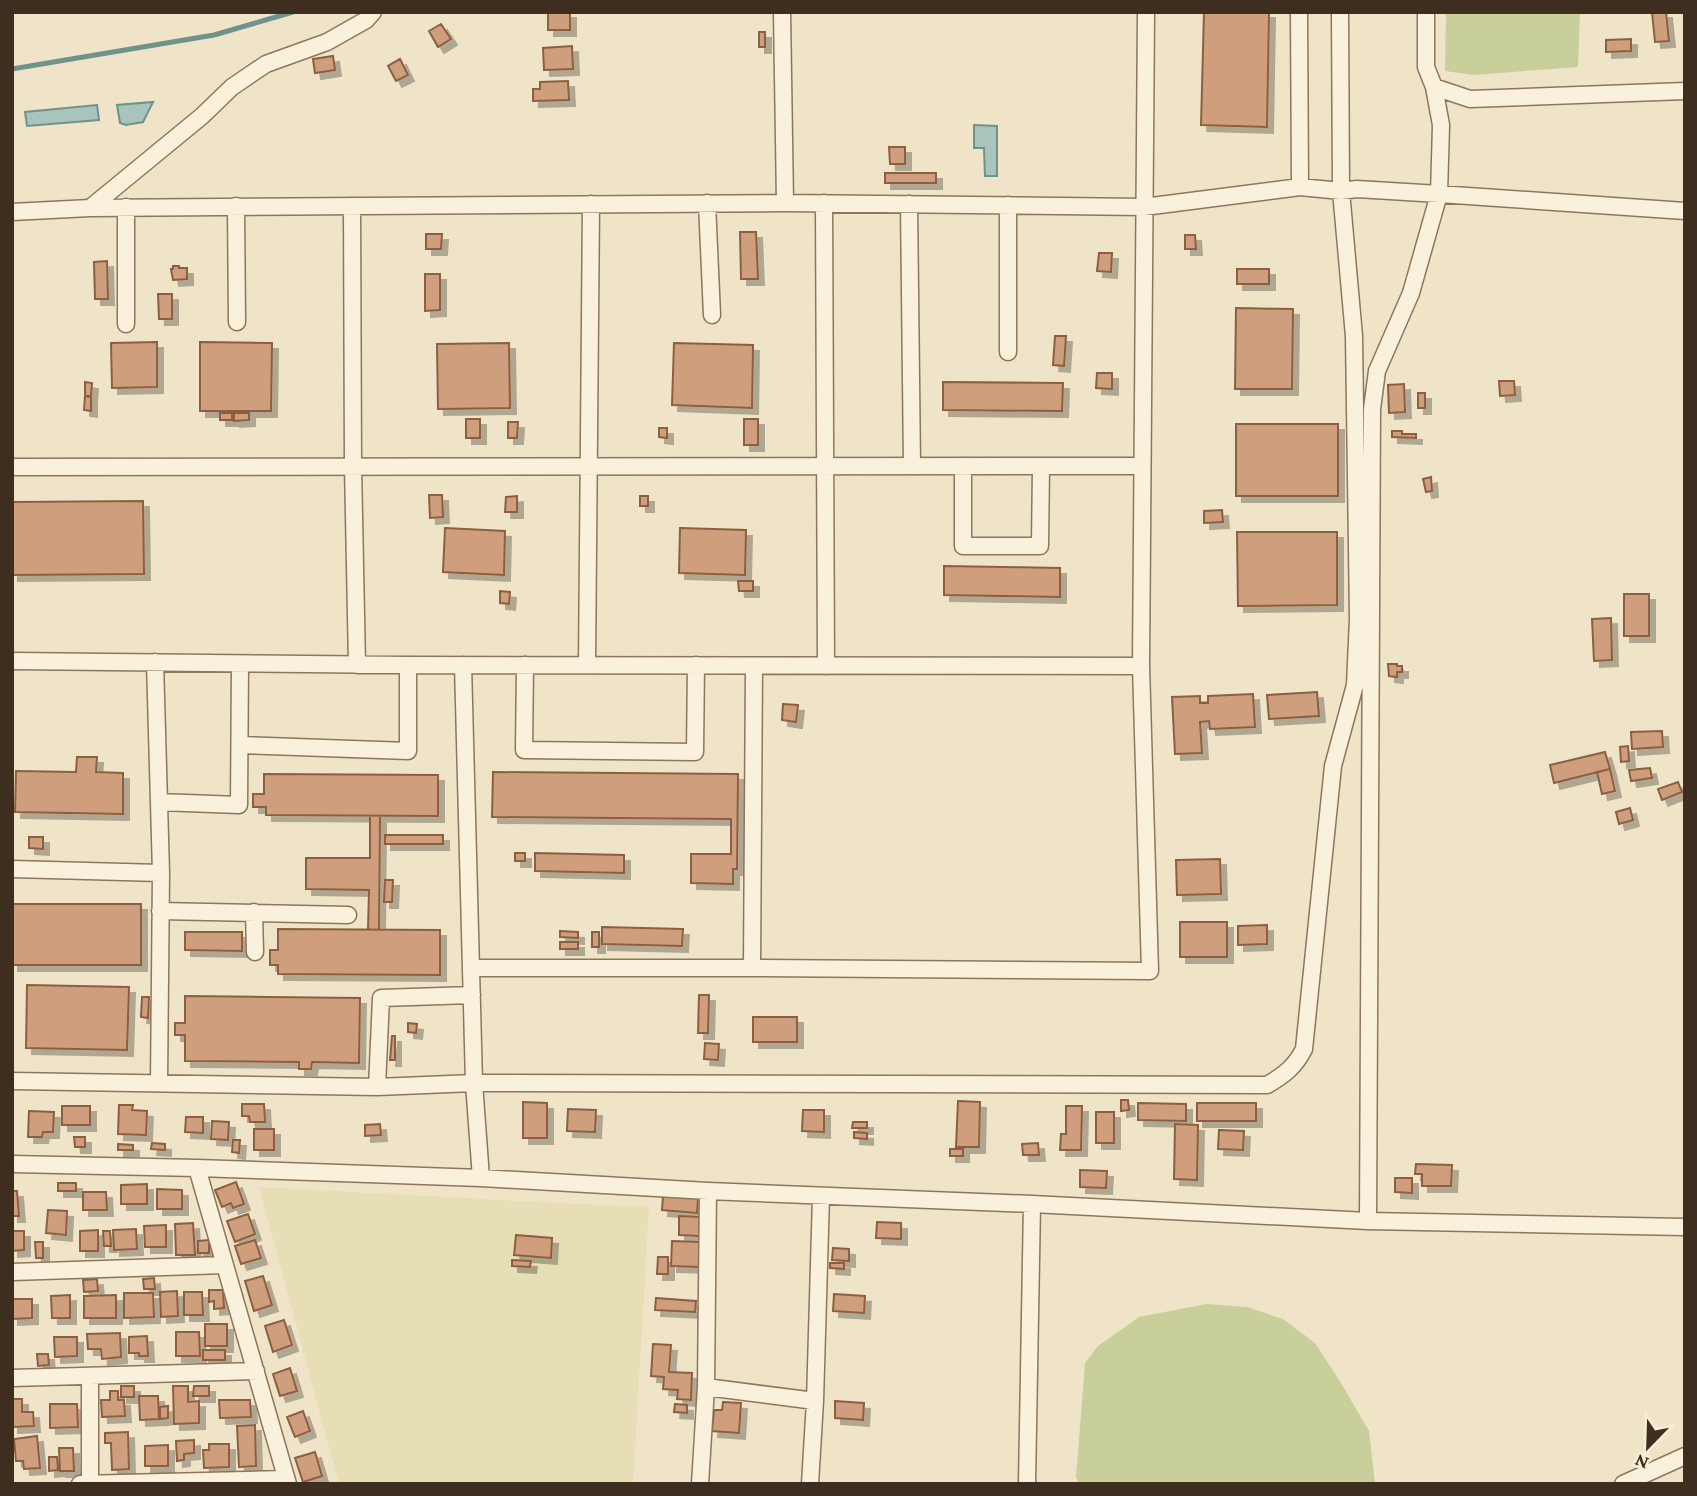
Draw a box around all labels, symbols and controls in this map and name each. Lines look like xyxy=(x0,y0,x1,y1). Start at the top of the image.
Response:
north arrow xyxy=(1613,1412,1683,1482)
text: N xyxy=(1631,1450,1652,1474)

